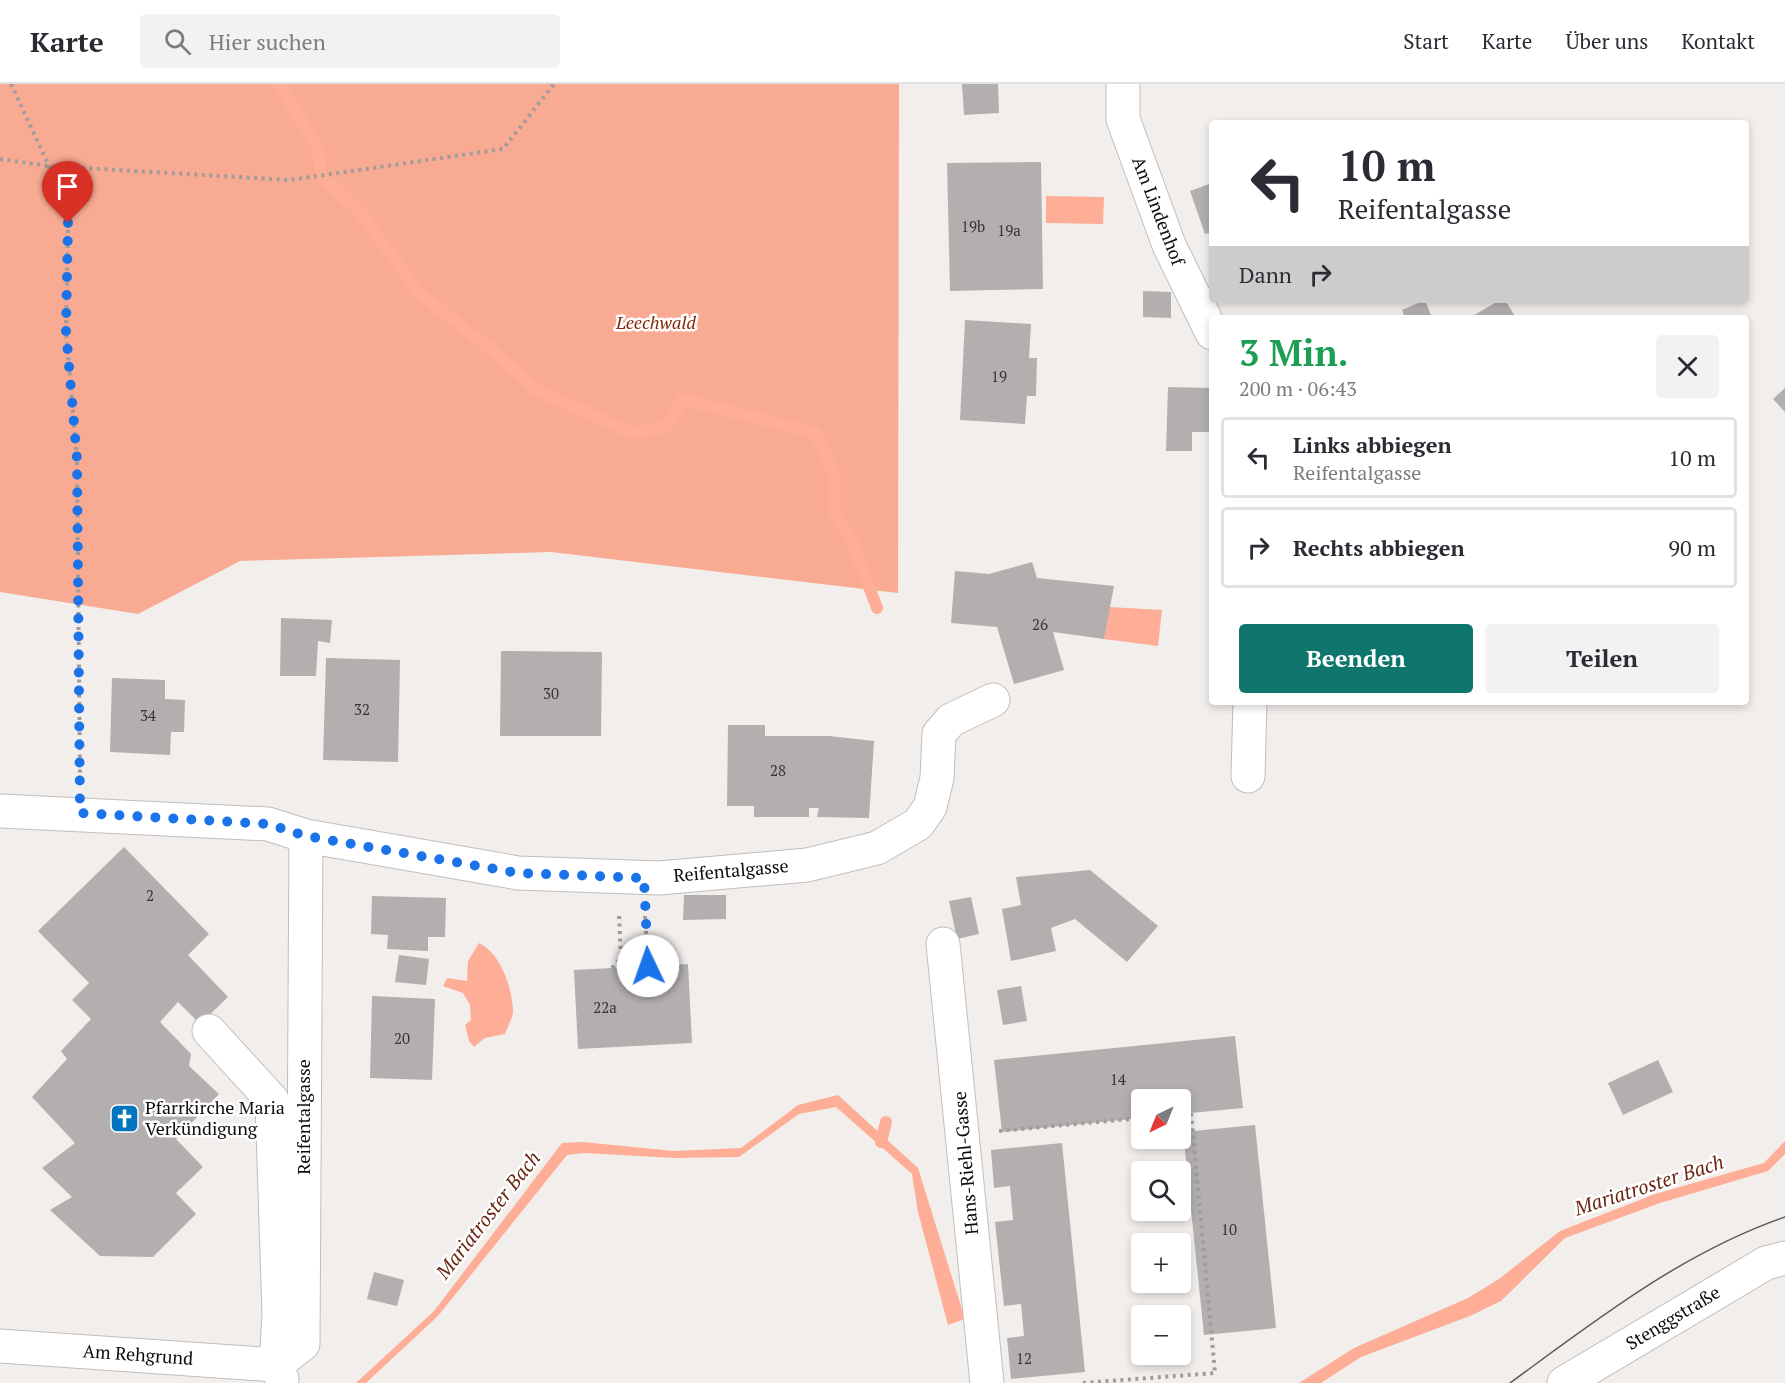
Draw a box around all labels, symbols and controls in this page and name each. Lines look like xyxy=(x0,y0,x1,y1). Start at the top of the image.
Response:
search box xyxy=(140,14,560,68)
text: Karte xyxy=(30,23,104,60)
icon: search xyxy=(161,25,194,58)
text: Hier suchen xyxy=(209,27,326,56)
text: Start xyxy=(1403,27,1449,55)
text: Karte xyxy=(1482,27,1532,55)
text: Über uns xyxy=(1565,27,1648,55)
text: Kontakt xyxy=(1681,27,1755,55)
text: 10 m xyxy=(1338,137,1436,193)
icon: left xyxy=(1239,144,1317,222)
street label: Am Lindenhof xyxy=(1127,153,1191,270)
pin xyxy=(42,161,93,223)
icon: arrive xyxy=(51,170,84,203)
text: Reifentalgasse xyxy=(1338,191,1511,227)
house number: 19b xyxy=(961,216,985,236)
house number: 19a xyxy=(997,220,1021,240)
icon: right xyxy=(1304,258,1337,291)
text: Dann xyxy=(1239,260,1292,289)
park label: Leechwald xyxy=(615,310,696,334)
text: 3 Min. xyxy=(1239,329,1348,376)
button: close xyxy=(1656,335,1719,398)
house number: 19 xyxy=(991,366,1007,386)
text: 200 m · 06:43 xyxy=(1239,375,1357,402)
text: Links abbiegen xyxy=(1293,430,1452,459)
icon: left xyxy=(1242,441,1275,474)
text: 10 m xyxy=(1668,443,1716,472)
text: Reifentalgasse xyxy=(1293,459,1421,486)
icon: right xyxy=(1242,531,1275,564)
text: Rechts abbiegen xyxy=(1293,533,1465,562)
text: 90 m xyxy=(1668,533,1716,562)
house number: 26 xyxy=(1032,614,1048,634)
button: Beenden xyxy=(1239,624,1473,693)
button: Teilen xyxy=(1485,624,1719,693)
house number: 30 xyxy=(543,683,559,703)
house number: 32 xyxy=(354,699,370,719)
house number: 34 xyxy=(140,705,156,725)
house number: 28 xyxy=(770,760,786,780)
street label: Reifentalgasse xyxy=(672,853,790,887)
house number: 2 xyxy=(146,885,154,905)
position arrow xyxy=(616,934,680,998)
house number: 22a xyxy=(593,997,617,1017)
house number: 20 xyxy=(394,1028,410,1048)
street label: Reifentalgasse xyxy=(291,1059,315,1175)
house number: 14 xyxy=(1110,1069,1126,1089)
north arrow xyxy=(1131,1089,1191,1149)
map controls xyxy=(1131,1089,1191,1365)
street label: Hans-Riehl-Gasse xyxy=(947,1090,983,1236)
place label: Pfarrkirche Maria Verkündigung xyxy=(145,1095,285,1140)
church icon: Pfarrkirche Maria Verkündigung xyxy=(108,1102,140,1134)
water label: Mariatroster Bach xyxy=(429,1145,546,1285)
water label: Mariatroster Bach xyxy=(1570,1148,1727,1222)
button: search xyxy=(1131,1161,1191,1221)
house number: 10 xyxy=(1221,1219,1237,1239)
button: + xyxy=(1131,1233,1191,1293)
street label: Stenggstraße xyxy=(1621,1280,1724,1355)
button: − xyxy=(1131,1305,1191,1365)
street label: Am Rehgrund xyxy=(82,1338,194,1370)
house number: 12 xyxy=(1016,1348,1032,1368)

